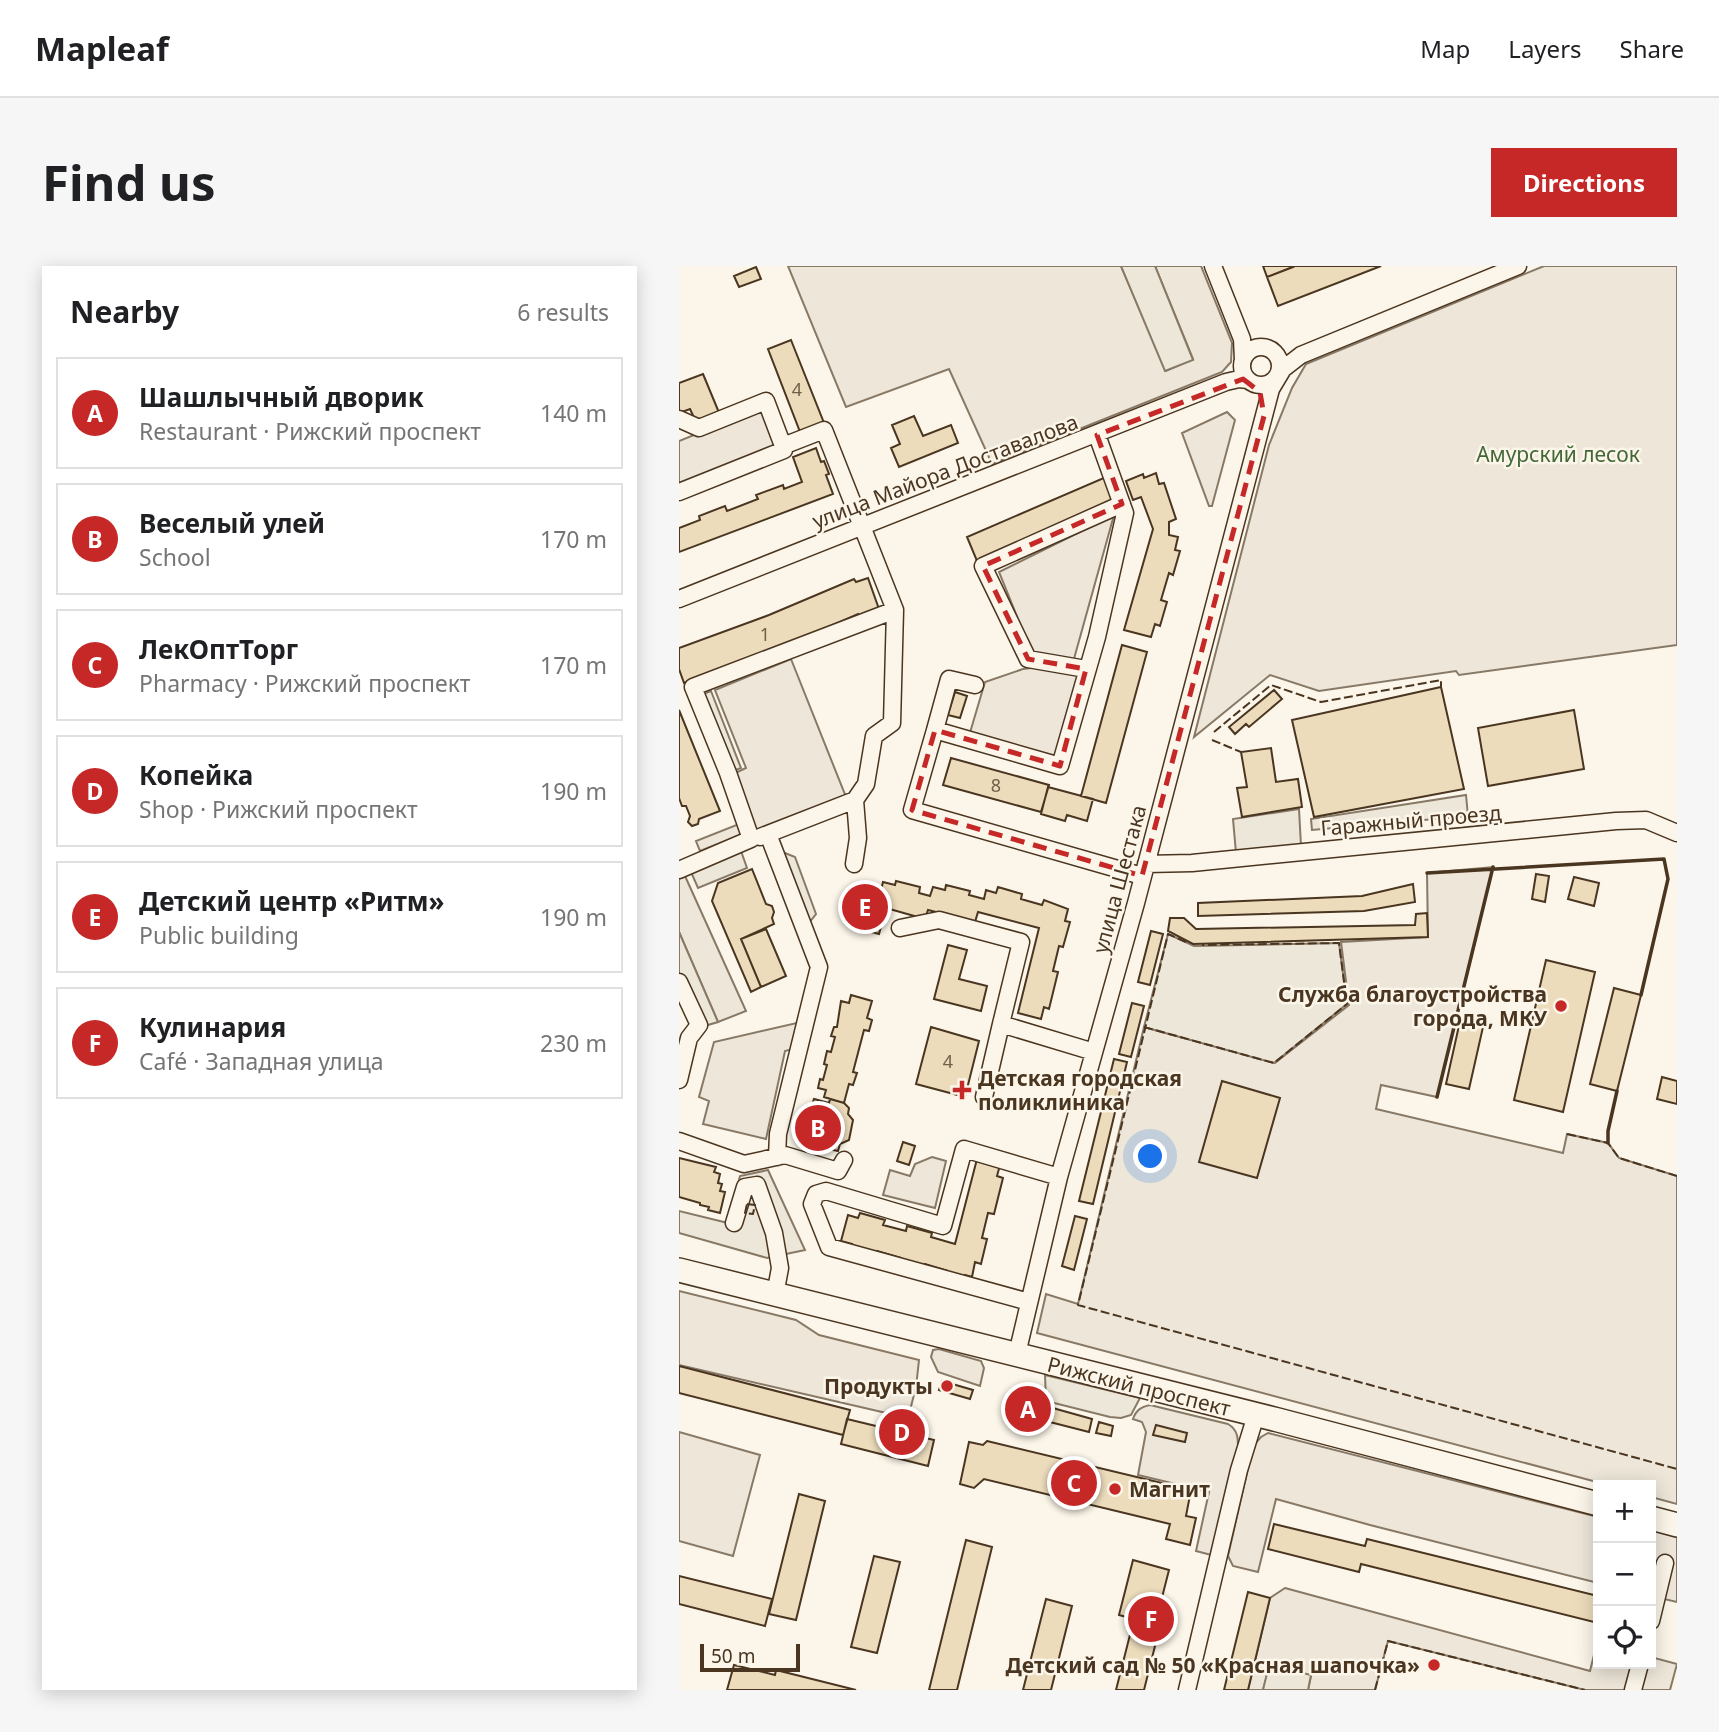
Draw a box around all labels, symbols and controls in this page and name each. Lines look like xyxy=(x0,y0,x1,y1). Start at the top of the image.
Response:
text: Mapleaf xyxy=(35,26,169,71)
text: Map xyxy=(1420,32,1470,65)
text: Layers xyxy=(1508,32,1582,65)
text: Share xyxy=(1620,32,1684,65)
button: Directions xyxy=(1491,148,1677,217)
text: Find us xyxy=(42,149,216,215)
text: Nearby xyxy=(70,291,179,332)
text: 6 results xyxy=(517,296,609,328)
house number: 4 xyxy=(792,377,802,401)
text: Шашлычный дворик xyxy=(139,379,424,415)
text: A xyxy=(87,397,103,429)
text: 140 m xyxy=(540,397,607,429)
street label: улица Майора Доставалова xyxy=(808,407,1082,535)
text: Restaurant · Рижский проспект xyxy=(139,415,481,447)
park label: Амурский лесок xyxy=(1476,440,1640,468)
text: Веселый улей xyxy=(139,505,325,541)
text: B xyxy=(87,523,103,555)
text: 170 m xyxy=(540,523,607,555)
text: School xyxy=(139,541,211,573)
house number: 1 xyxy=(760,622,770,646)
text: ЛекОптТорг xyxy=(139,631,298,667)
text: C xyxy=(88,649,102,681)
text: 170 m xyxy=(540,649,607,681)
text: Pharmacy · Рижский проспект xyxy=(139,667,471,699)
text: Копейка xyxy=(139,757,253,793)
house number: 8 xyxy=(991,773,1001,797)
text: D xyxy=(87,775,103,807)
text: 190 m xyxy=(540,775,607,807)
text: Shop · Рижский проспект xyxy=(139,793,418,825)
street label: Гаражный проезд xyxy=(1319,798,1503,842)
street label: улица Шестака xyxy=(1086,802,1152,956)
pin: E xyxy=(842,881,888,933)
text: Детский центр «Ритм» xyxy=(139,883,445,919)
text: E xyxy=(89,901,101,933)
text: 190 m xyxy=(540,901,607,933)
text: Public building xyxy=(139,919,299,951)
place label: Служба благоустройства города, МКУ xyxy=(1278,980,1547,1032)
marker: Служба благоустройства города, МКУ xyxy=(1553,998,1569,1014)
text: Кулинария xyxy=(139,1009,286,1045)
text: F xyxy=(89,1027,101,1059)
text: 230 m xyxy=(540,1027,607,1059)
text: Café · Западная улица xyxy=(139,1045,384,1077)
house number: 4 xyxy=(943,1049,953,1073)
place label: Детская городская поликлиника xyxy=(978,1064,1182,1116)
marker: Детская городская поликлиника xyxy=(952,1080,972,1100)
pin: B xyxy=(795,1102,841,1154)
your location xyxy=(1133,1139,1167,1173)
street label: Рижский проспект xyxy=(1044,1350,1234,1422)
place label: Продукты xyxy=(824,1372,933,1400)
marker: Продукты xyxy=(939,1378,955,1394)
pin: A xyxy=(1005,1383,1051,1435)
pin: D xyxy=(879,1406,925,1458)
pin: C xyxy=(1051,1457,1097,1509)
place label: Магнит xyxy=(1129,1475,1210,1503)
map controls xyxy=(1593,1480,1656,1669)
button: + xyxy=(1593,1480,1656,1543)
marker: Магнит xyxy=(1107,1481,1123,1497)
button: − xyxy=(1593,1543,1656,1606)
pin: F xyxy=(1128,1593,1174,1645)
button: locate xyxy=(1593,1606,1656,1669)
scale bar xyxy=(700,1641,800,1673)
text: 50 m xyxy=(711,1643,755,1669)
place label: Детский сад № 50 «Красная шапочка» xyxy=(1006,1651,1420,1679)
marker: Детский сад № 50 «Красная шапочка» xyxy=(1426,1657,1442,1673)

